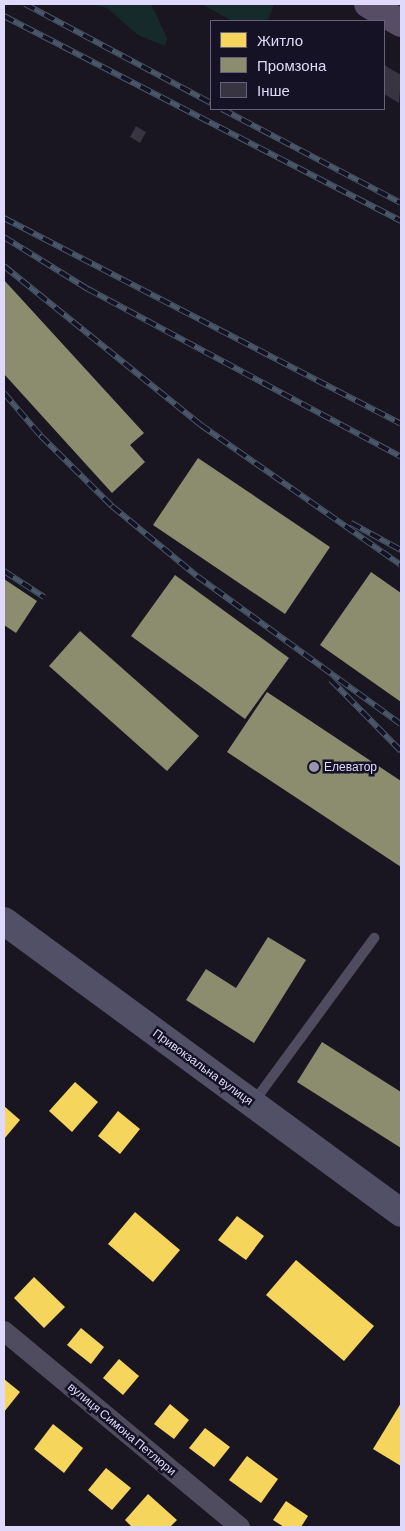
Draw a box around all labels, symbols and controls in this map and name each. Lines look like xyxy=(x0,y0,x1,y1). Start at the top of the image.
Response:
legend xyxy=(210,20,385,110)
text: Житло xyxy=(257,31,303,49)
text: Промзона xyxy=(257,56,326,74)
text: Інше xyxy=(257,81,290,99)
place label: Елеватор xyxy=(324,760,377,774)
marker: Елеватор xyxy=(308,761,320,773)
street label: Привокзальна вулиця xyxy=(150,1026,256,1108)
street label: вулиця Симона Петлюри xyxy=(65,1380,179,1478)

